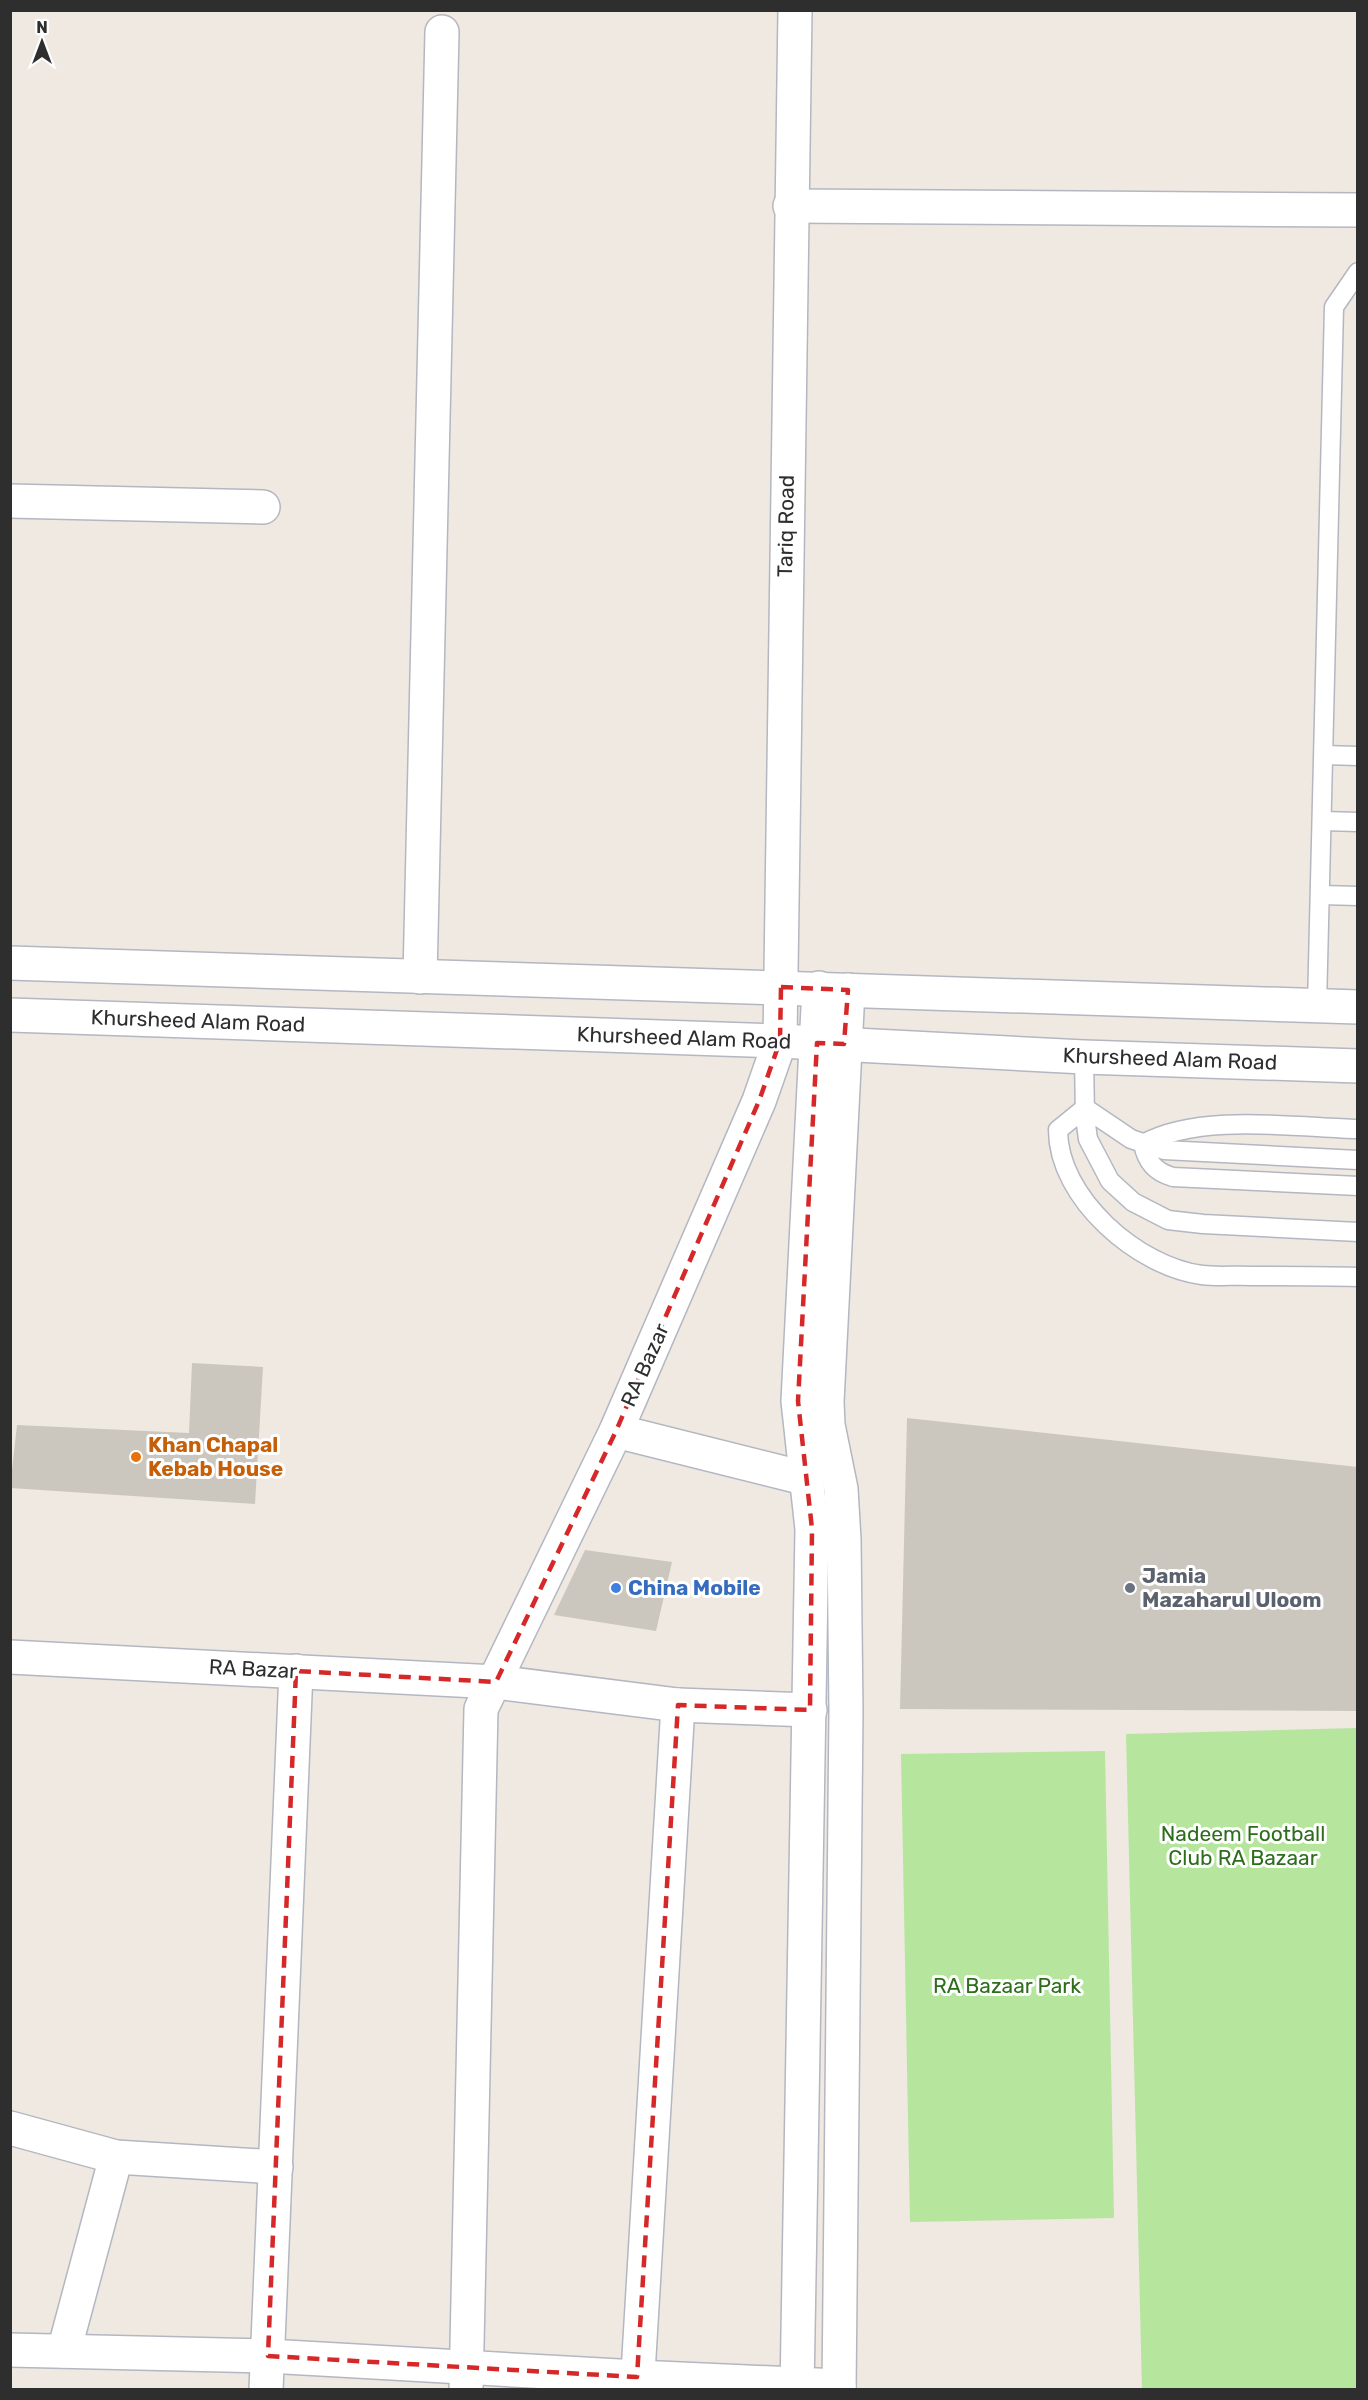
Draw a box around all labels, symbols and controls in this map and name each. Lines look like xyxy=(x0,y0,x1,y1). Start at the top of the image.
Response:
north arrow xyxy=(12,12,72,72)
text: N xyxy=(36,18,48,37)
street label: Tariq Road xyxy=(772,475,799,577)
street label: Khursheed Alam Road xyxy=(90,1004,306,1037)
street label: Khursheed Alam Road xyxy=(576,1021,792,1054)
street label: Khursheed Alam Road xyxy=(1062,1042,1278,1075)
street label: RA Bazar xyxy=(615,1319,674,1410)
place label: Khan Chapal Kebab House xyxy=(148,1432,283,1481)
marker: Khan Chapal Kebab House xyxy=(129,1450,143,1464)
place label: Jamia Mazaharul Uloom xyxy=(1142,1563,1321,1612)
place label: China Mobile xyxy=(628,1575,761,1600)
marker: China Mobile xyxy=(609,1581,623,1595)
marker: Jamia Mazaharul Uloom xyxy=(1123,1581,1137,1595)
street label: RA Bazar xyxy=(208,1654,298,1683)
park label: Nadeem Football Club RA Bazaar xyxy=(1161,1821,1325,1870)
park label: RA Bazaar Park xyxy=(933,1973,1081,1998)

